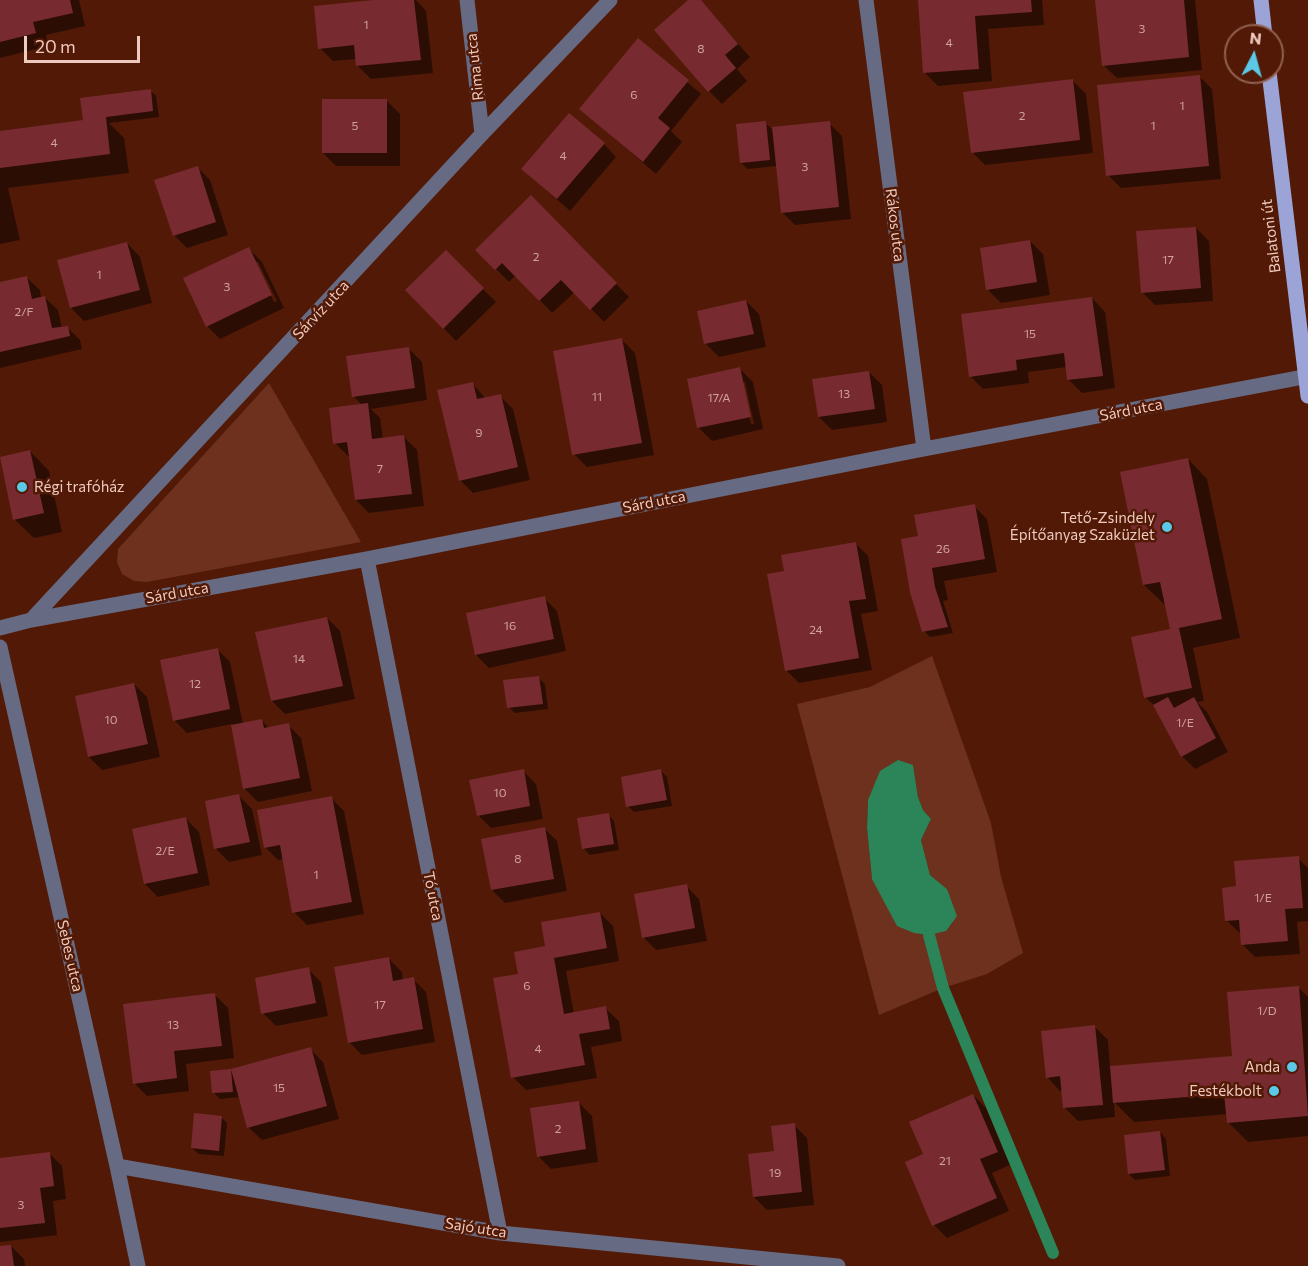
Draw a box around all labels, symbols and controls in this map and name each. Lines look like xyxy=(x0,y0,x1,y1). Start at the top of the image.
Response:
house number: 1 xyxy=(363,18,369,32)
house number: 3 xyxy=(1139,22,1145,36)
scale bar xyxy=(27,24,142,62)
north arrow xyxy=(1224,24,1284,84)
text: N xyxy=(1249,28,1263,48)
street label: Rima utca xyxy=(463,33,487,101)
text: 20 m xyxy=(35,35,76,57)
house number: 4 xyxy=(945,36,953,50)
house number: 8 xyxy=(697,42,705,56)
house number: 6 xyxy=(630,88,638,102)
house number: 1 xyxy=(1179,99,1185,113)
house number: 2 xyxy=(1019,109,1025,123)
house number: 5 xyxy=(352,119,358,133)
house number: 1 xyxy=(1150,119,1156,133)
house number: 4 xyxy=(50,136,58,150)
house number: 4 xyxy=(559,149,567,163)
house number: 3 xyxy=(802,160,808,174)
street label: Rákos utca xyxy=(882,187,908,263)
street label: Balatoni út xyxy=(1258,198,1284,274)
house number: 2 xyxy=(533,250,539,264)
house number: 17 xyxy=(1162,253,1174,267)
house number: 1 xyxy=(96,268,102,282)
street label: Sárvíz utca xyxy=(289,277,353,343)
house number: 3 xyxy=(224,280,230,294)
house number: 2/F xyxy=(15,305,33,319)
house number: 15 xyxy=(1024,327,1036,341)
house number: 13 xyxy=(838,387,850,401)
house number: 11 xyxy=(592,390,602,404)
house number: 17/A xyxy=(708,391,730,405)
street label: Sárd utca xyxy=(1098,395,1164,425)
house number: 9 xyxy=(475,426,483,440)
house number: 7 xyxy=(377,462,383,476)
place label: Régi trafóház xyxy=(34,478,125,496)
marker: Régi trafóház xyxy=(15,480,29,494)
street label: Sárd utca xyxy=(621,487,687,517)
place label: Tető-Zsindely Építőanyag Szaküzlet xyxy=(1010,509,1155,544)
marker: Tető-Zsindely Építőanyag Szaküzlet xyxy=(1160,520,1174,534)
house number: 26 xyxy=(936,542,950,556)
street label: Sárd utca xyxy=(144,579,210,607)
house number: 16 xyxy=(504,619,516,633)
house number: 24 xyxy=(809,623,823,637)
house number: 14 xyxy=(293,652,305,666)
house number: 12 xyxy=(189,677,201,691)
house number: 10 xyxy=(105,713,117,727)
house number: 1/E xyxy=(1176,716,1194,730)
house number: 10 xyxy=(494,786,506,800)
house number: 2/E xyxy=(155,844,175,858)
house number: 8 xyxy=(514,852,522,866)
house number: 1 xyxy=(313,868,319,882)
street label: Tó utca xyxy=(419,870,447,922)
house number: 1/E xyxy=(1254,891,1272,905)
street label: Sebes utca xyxy=(53,918,87,994)
house number: 6 xyxy=(523,979,531,993)
house number: 17 xyxy=(374,998,386,1012)
house number: 1/D xyxy=(1257,1004,1277,1018)
house number: 13 xyxy=(167,1018,179,1032)
house number: 4 xyxy=(534,1042,542,1056)
place label: Anda xyxy=(1245,1058,1280,1076)
marker: Anda xyxy=(1285,1060,1299,1074)
house number: 15 xyxy=(273,1081,285,1095)
place label: Festékbolt xyxy=(1189,1082,1262,1100)
marker: Festékbolt xyxy=(1267,1084,1281,1098)
house number: 2 xyxy=(555,1122,561,1136)
house number: 21 xyxy=(939,1154,951,1168)
house number: 19 xyxy=(769,1166,781,1180)
house number: 3 xyxy=(18,1198,24,1212)
street label: Sajó utca xyxy=(444,1214,508,1242)

